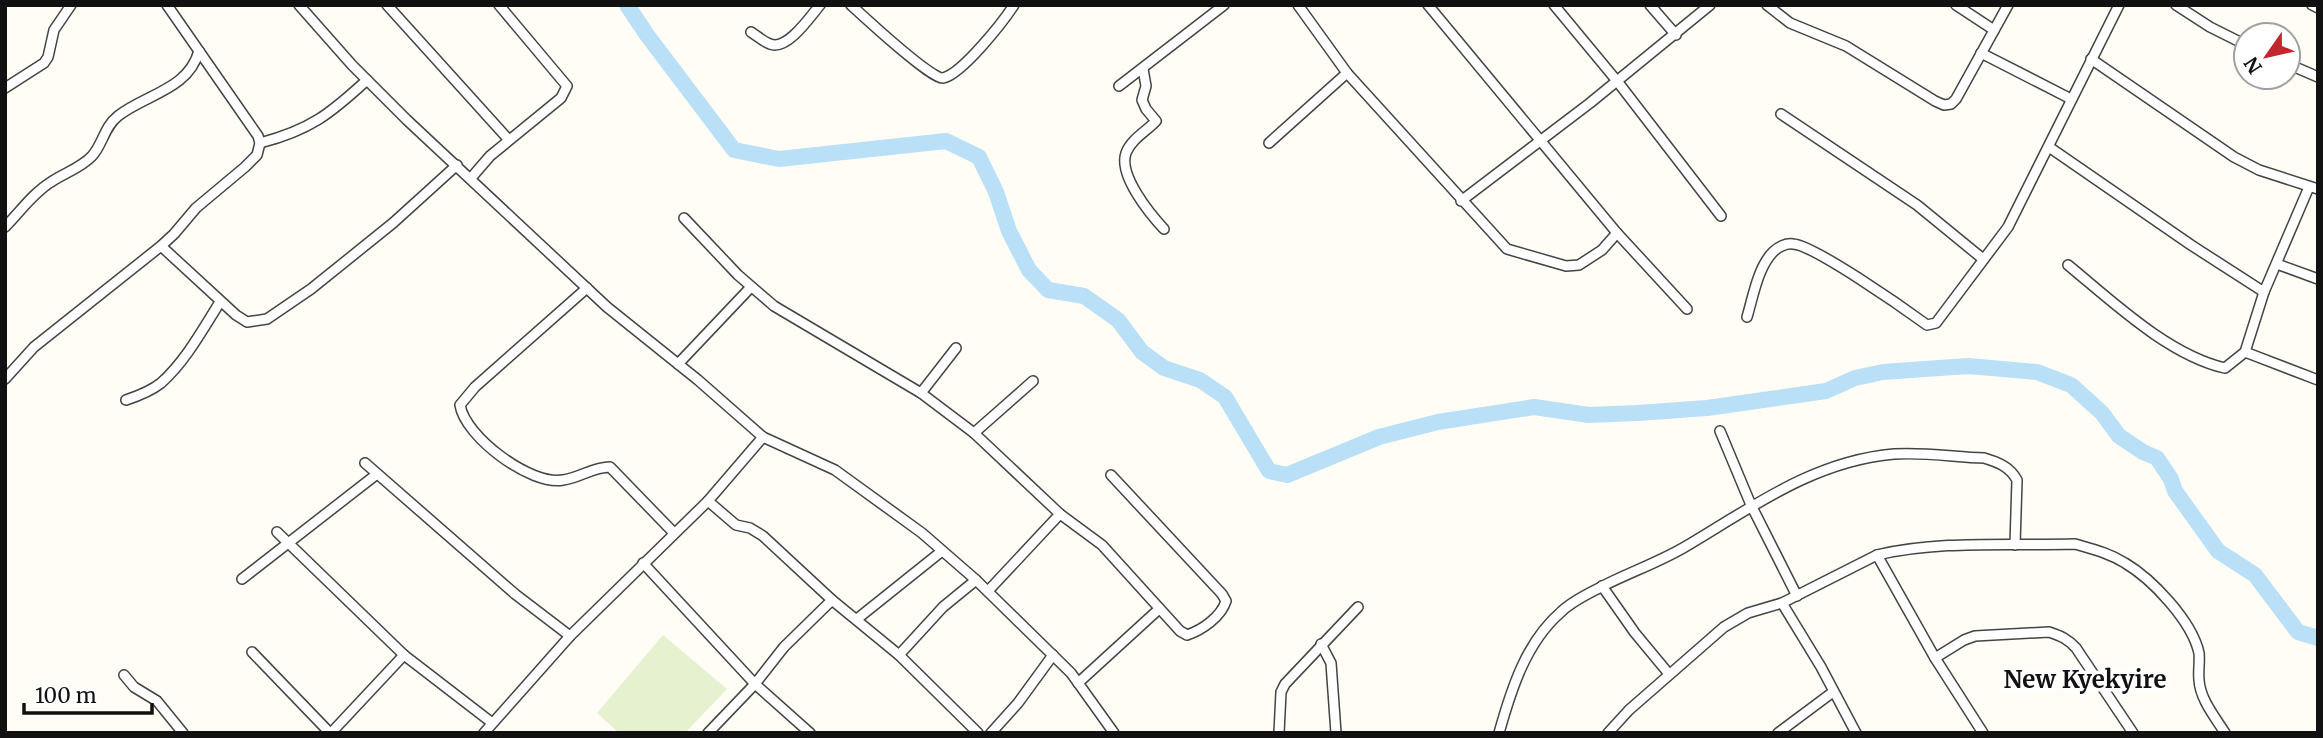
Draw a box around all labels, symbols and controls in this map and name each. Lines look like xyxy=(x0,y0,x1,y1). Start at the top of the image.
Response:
north arrow xyxy=(2232,21,2302,91)
text: N xyxy=(2239,53,2267,78)
district label: New Kyekyire xyxy=(2004,664,2166,695)
scale bar xyxy=(24,672,152,716)
text: 100 m xyxy=(35,682,97,709)

